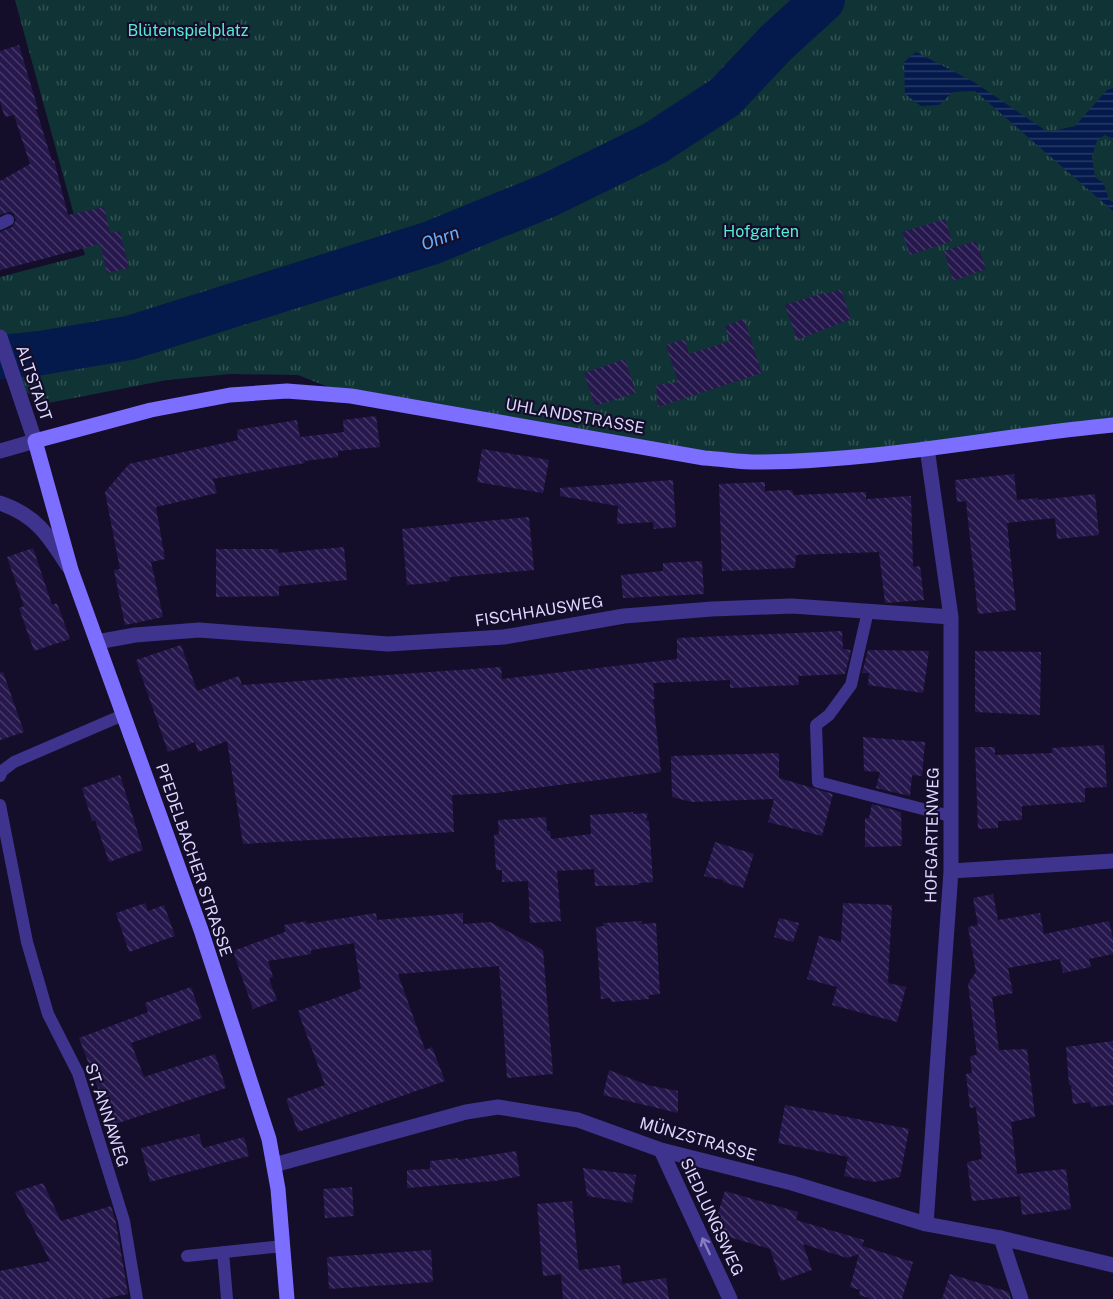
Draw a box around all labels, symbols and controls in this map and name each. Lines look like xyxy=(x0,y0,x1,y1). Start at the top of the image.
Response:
park label: Blütenspielplatz xyxy=(128,21,249,40)
water label: Ohrn xyxy=(418,221,462,255)
park label: Hofgarten xyxy=(723,222,799,241)
street label: ALTSTADT xyxy=(12,343,56,424)
street label: UHLANDSTRASSE xyxy=(504,394,646,438)
street label: FISCHHAUSWEG xyxy=(474,591,604,631)
street label: PFEDELBACHER STRASSE xyxy=(152,761,236,959)
street label: HOFGARTENWEG xyxy=(921,767,943,903)
street label: ST. ANNAWEG xyxy=(81,1061,133,1169)
street label: MÜNZSTRASSE xyxy=(637,1112,759,1165)
street label: SIEDLUNGSWEG xyxy=(676,1155,748,1279)
one-way arrow xyxy=(699,1237,711,1255)

